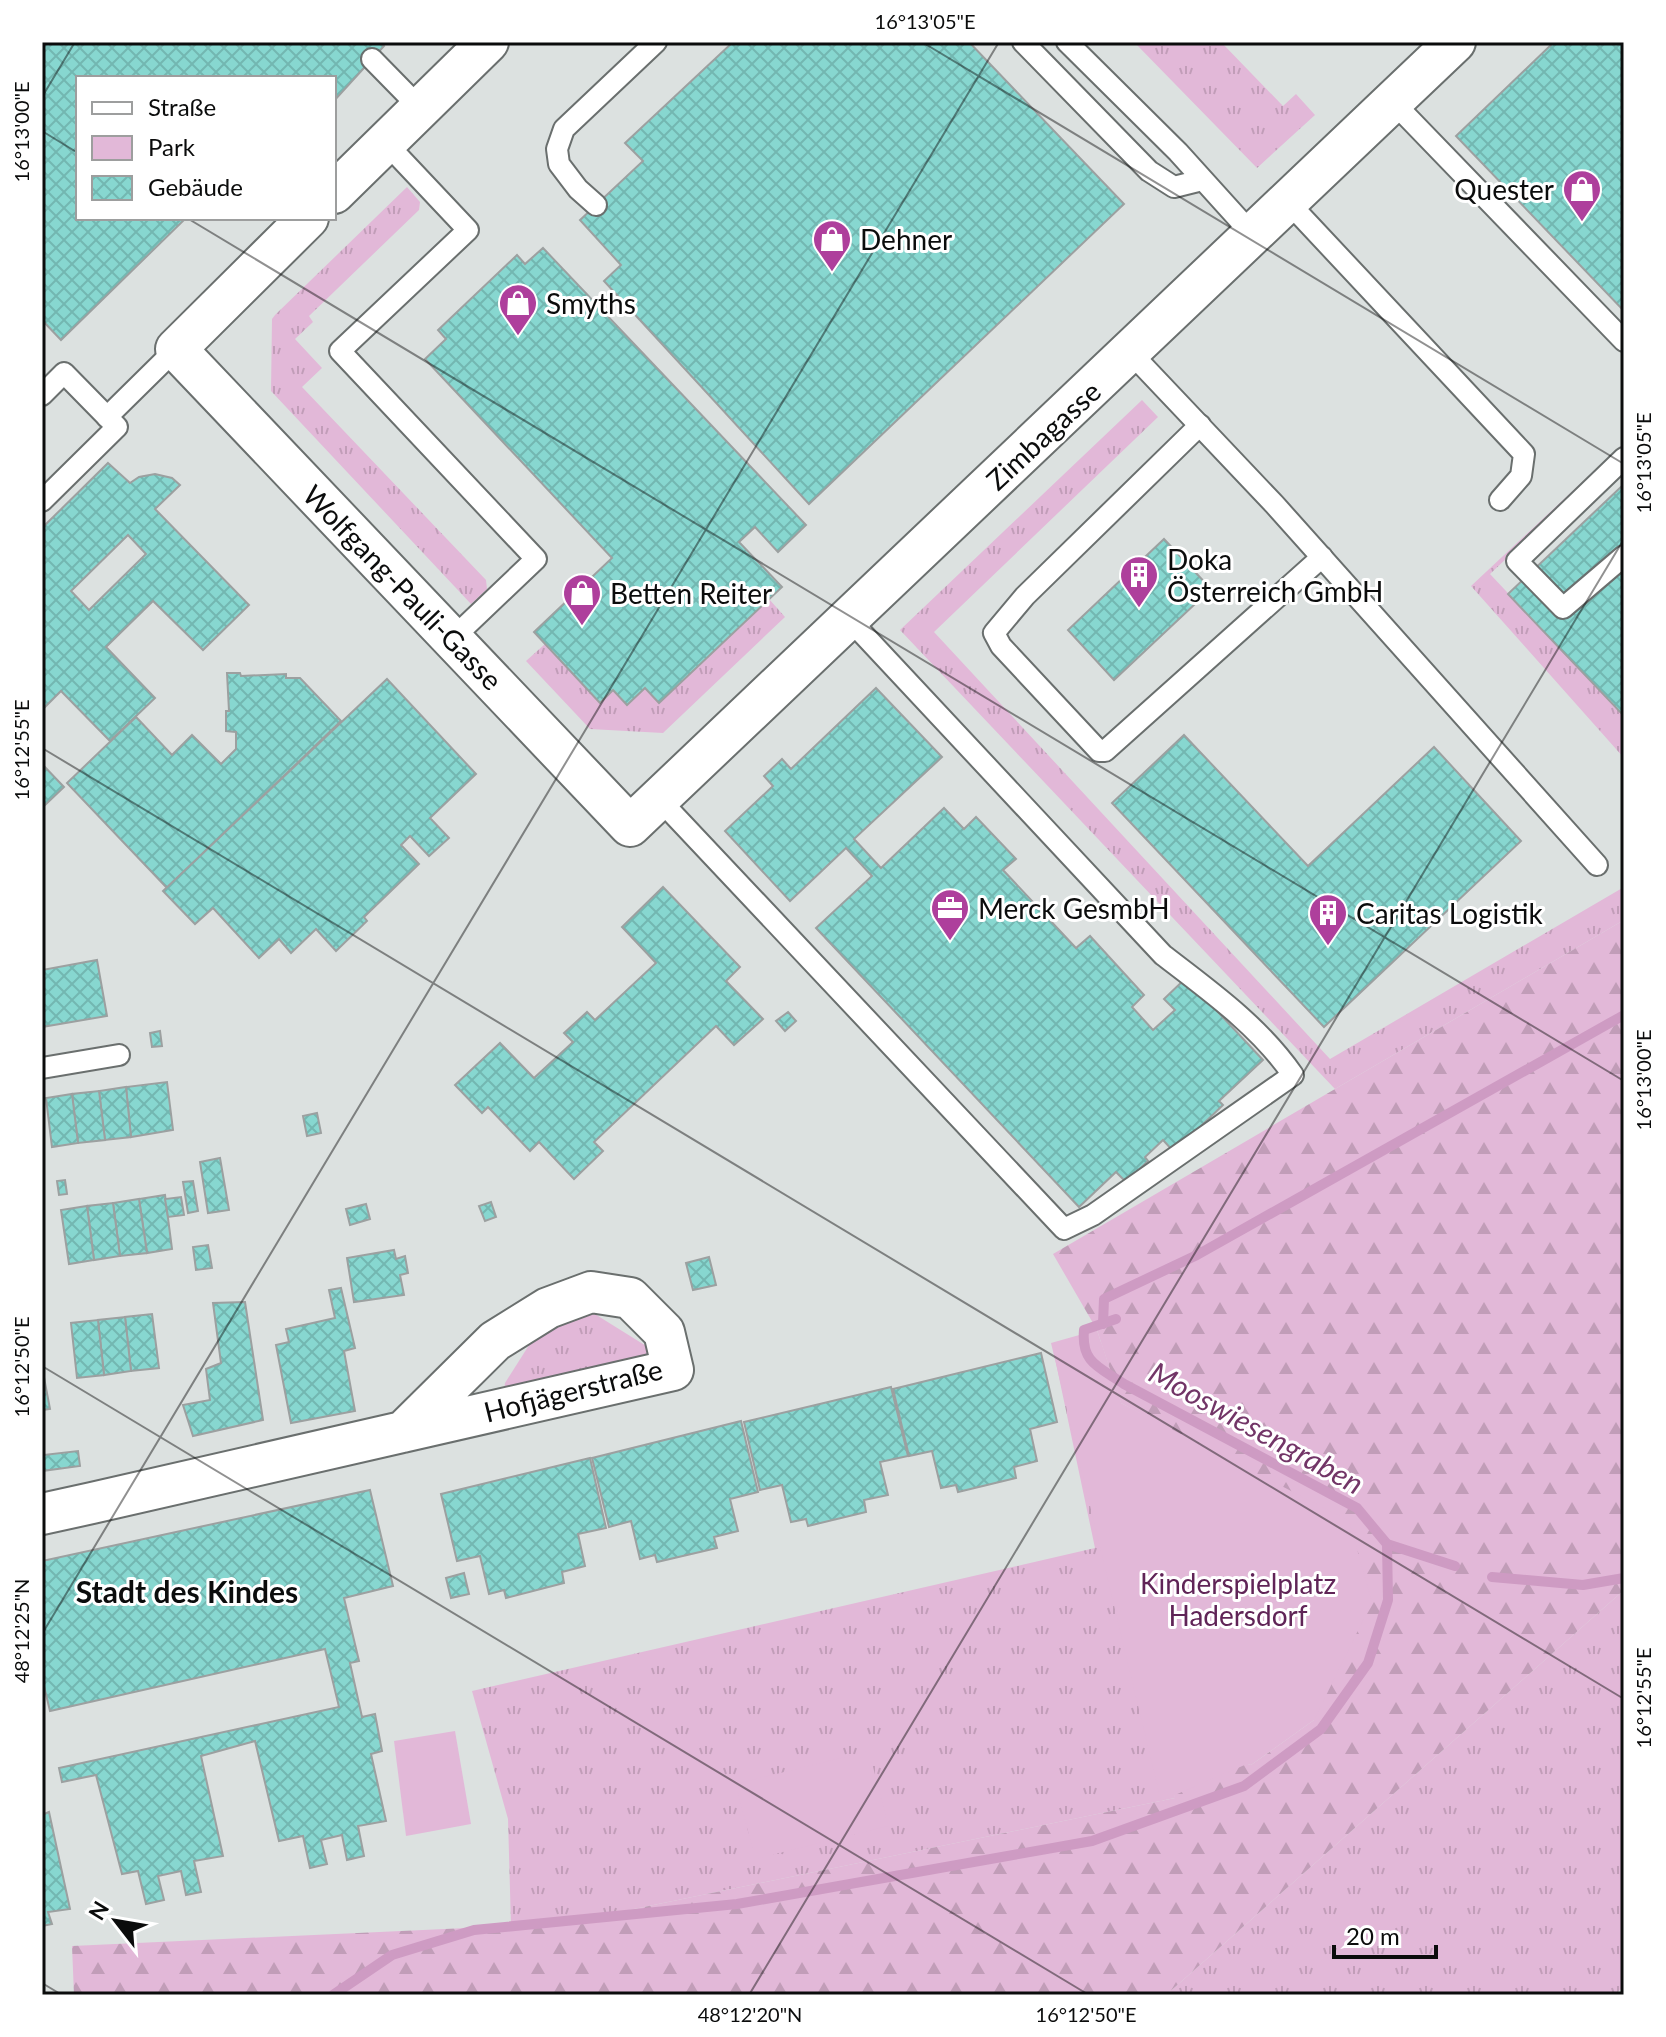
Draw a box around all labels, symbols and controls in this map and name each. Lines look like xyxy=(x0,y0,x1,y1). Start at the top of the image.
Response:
text: 16°13'05"E xyxy=(875,9,975,33)
legend xyxy=(76,76,336,220)
text: 16°13'00"E xyxy=(9,82,33,182)
text: Straße xyxy=(148,92,216,121)
text: Park xyxy=(148,132,196,161)
shop icon: Quester xyxy=(1561,168,1603,223)
text: Gebäude xyxy=(148,172,243,201)
place label: Quester xyxy=(1454,172,1554,206)
shop icon: Dehner xyxy=(811,218,853,273)
place label: Dehner xyxy=(860,222,952,256)
shop icon: Smyths xyxy=(497,282,539,337)
place label: Smyths xyxy=(546,286,636,320)
street label: Zimbagasse xyxy=(979,374,1107,496)
text: 16°13'05"E xyxy=(1631,413,1655,513)
street label: Wolfgang-Pauli-Gasse xyxy=(296,478,510,696)
place label: Doka Österreich GmbH xyxy=(1167,542,1383,608)
building icon: Doka Österreich GmbH xyxy=(1118,554,1160,609)
shop icon: Betten Reiter xyxy=(561,572,603,627)
place label: Betten Reiter xyxy=(610,576,772,610)
text: 16°12'55"E xyxy=(9,700,33,800)
office icon: Merck GesmbH xyxy=(929,887,971,942)
place label: Merck GesmbH xyxy=(978,891,1170,925)
building icon: Caritas Logistik xyxy=(1307,892,1349,947)
place label: Caritas Logistik xyxy=(1356,896,1544,930)
text: 16°13'00"E xyxy=(1631,1030,1655,1130)
text: 16°12'50"E xyxy=(9,1317,33,1417)
street label: Hofjägerstraße xyxy=(480,1351,666,1429)
water label: Mooswiesengraben xyxy=(1144,1353,1370,1501)
park label: Kinderspielplatz Hadersdorf xyxy=(1140,1566,1336,1632)
district label: Stadt des Kindes xyxy=(76,1573,298,1609)
text: 48°12'25"N xyxy=(9,1579,33,1683)
text: 16°12'55"E xyxy=(1631,1648,1655,1748)
north arrow xyxy=(76,1881,156,1961)
text: N xyxy=(82,1896,114,1925)
scale bar xyxy=(1334,1909,1436,1959)
text: 20 m xyxy=(1346,1921,1400,1950)
text: 48°12'20"N xyxy=(698,2002,802,2026)
text: 16°12'50"E xyxy=(1036,2002,1136,2026)

